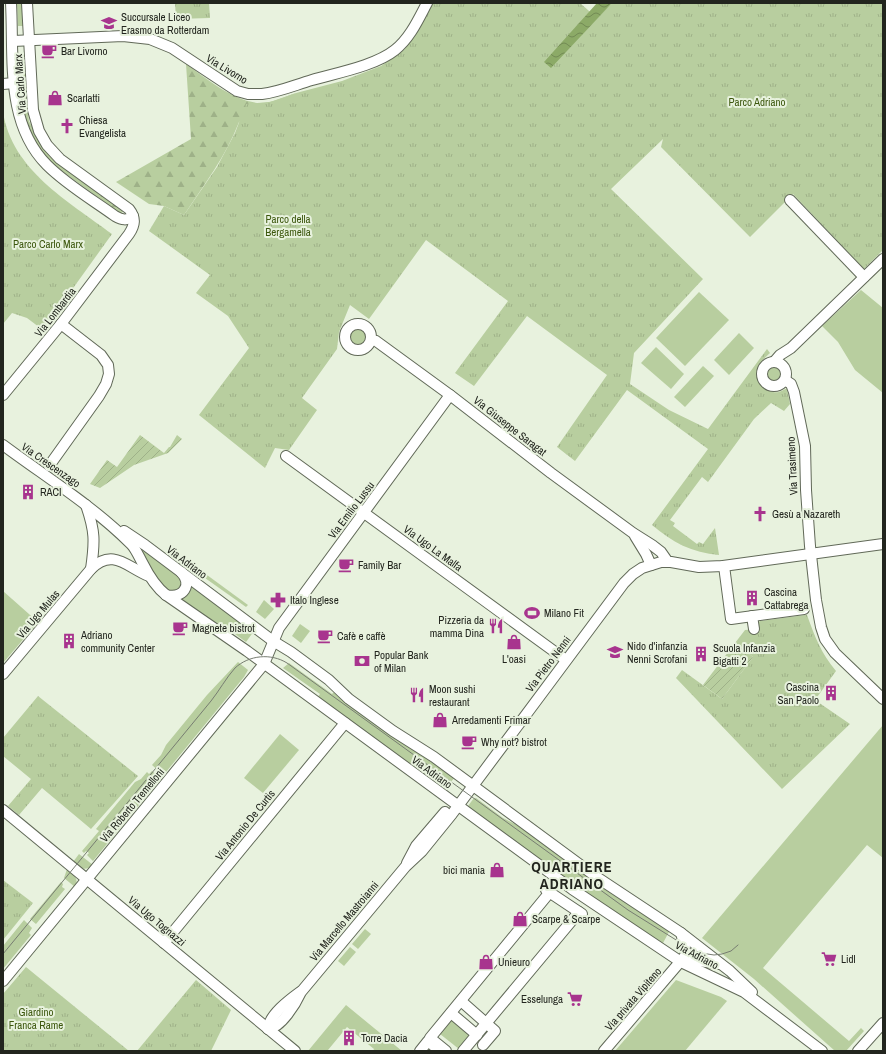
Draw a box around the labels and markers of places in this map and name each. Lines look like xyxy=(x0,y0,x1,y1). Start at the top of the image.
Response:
place label: Succursale Liceo Erasmo da Rotterdam xyxy=(121,10,209,37)
school or university icon: Succursale Liceo Erasmo da Rotterdam xyxy=(100,14,118,32)
cafe icon: Bar Livorno xyxy=(40,42,58,60)
place label: Bar Livorno xyxy=(61,44,108,58)
shop icon: Scarlatti xyxy=(46,89,64,107)
place label: Scarlatti xyxy=(67,91,100,105)
place label: Chiesa Evangelista xyxy=(79,113,126,140)
church icon: Chiesa Evangelista xyxy=(58,117,76,135)
building icon: RACI xyxy=(19,483,37,501)
place label: RACI xyxy=(40,485,62,499)
church icon: Gesù a Nazareth xyxy=(751,505,769,523)
place label: Gesù a Nazareth xyxy=(772,507,840,521)
cafe icon: Family Bar xyxy=(337,556,355,574)
place label: Family Bar xyxy=(358,558,401,572)
place label: Cascina Cattabrega xyxy=(764,585,809,612)
building icon: Cascina Cattabrega xyxy=(743,589,761,607)
pharmacy icon: Italo Inglese xyxy=(269,591,287,609)
place label: Italo Inglese xyxy=(290,593,339,607)
sports icon: Milano Fit xyxy=(523,604,541,622)
place label: Milano Fit xyxy=(544,606,585,620)
place label: Pizzeria da mamma Dina xyxy=(430,613,484,640)
restaurant icon: Pizzeria da mamma Dina xyxy=(487,617,505,635)
cafe icon: Magnete bistrot xyxy=(171,619,189,637)
place label: Magnete bistrot xyxy=(192,621,255,635)
cafe icon: Cafè e caffè xyxy=(316,627,334,645)
place label: Adriano community Center xyxy=(80,628,155,655)
place label: Cafè e caffè xyxy=(337,629,386,643)
building icon: Adriano community Center xyxy=(60,632,78,650)
shop icon: L'oasi xyxy=(505,633,523,651)
place label: Nido d'infanzia Nenni Scrofani xyxy=(627,639,687,666)
place label: Scuola Infanzia Bigatti 2 xyxy=(713,641,775,668)
school or university icon: Nido d'infanzia Nenni Scrofani xyxy=(606,643,624,661)
building icon: Scuola Infanzia Bigatti 2 xyxy=(692,645,710,663)
place label: Popular Bank of Milan xyxy=(374,648,429,675)
bank icon: Popular Bank of Milan xyxy=(353,652,371,670)
place label: L'oasi xyxy=(502,652,526,666)
place label: Cascina San Paolo xyxy=(777,680,819,707)
place label: Moon sushi restaurant xyxy=(429,682,476,709)
building icon: Cascina San Paolo xyxy=(822,684,840,702)
restaurant icon: Moon sushi restaurant xyxy=(408,686,426,704)
shop icon: Arredamenti Frimar xyxy=(431,711,449,729)
place label: Arredamenti Frimar xyxy=(451,713,531,727)
cafe icon: Why not? bistrot xyxy=(460,733,478,751)
place label: Why not? bistrot xyxy=(481,735,547,749)
shop icon: bici mania xyxy=(488,861,506,879)
place label: bici mania xyxy=(443,863,485,877)
shop icon: Scarpe & Scarpe xyxy=(511,910,529,928)
place label: Scarpe & Scarpe xyxy=(532,912,600,926)
supermarket icon: Lidl xyxy=(820,950,838,968)
place label: Lidl xyxy=(841,952,856,966)
shop icon: Unieuro xyxy=(477,953,495,971)
place label: Unieuro xyxy=(498,955,530,969)
supermarket icon: Esselunga xyxy=(566,990,584,1008)
place label: Esselunga xyxy=(521,992,563,1006)
building icon: Torre Dacia xyxy=(340,1029,358,1047)
place label: Torre Dacia xyxy=(361,1031,408,1045)

